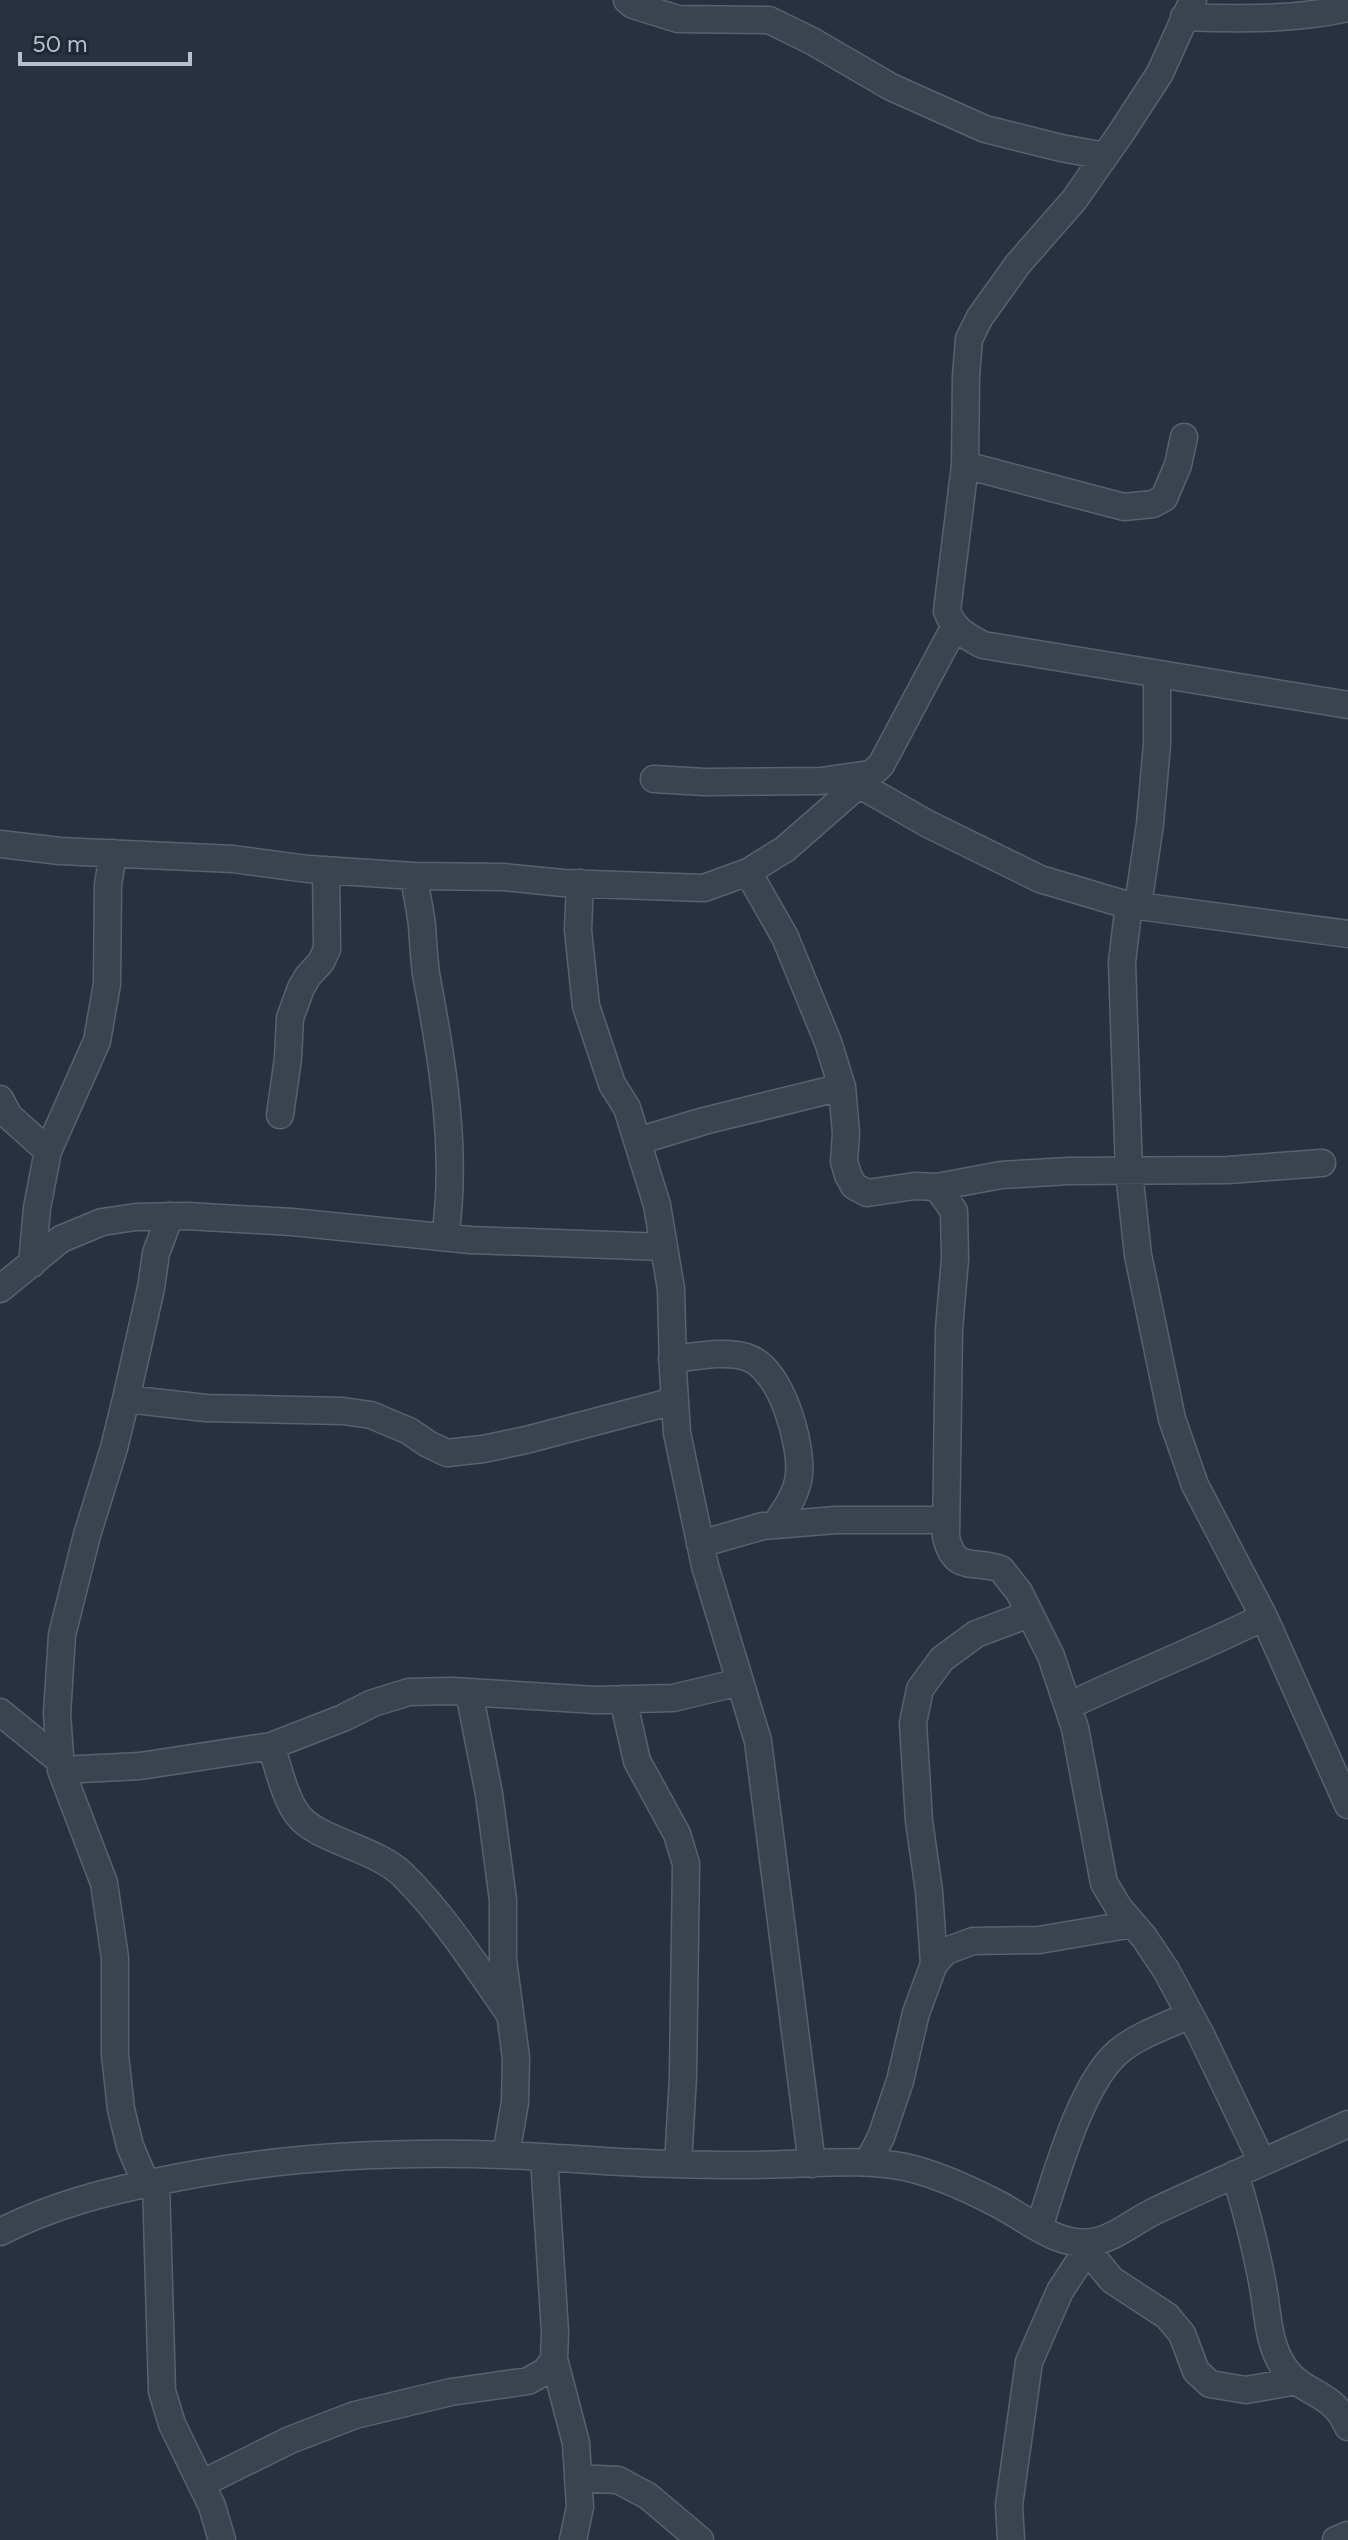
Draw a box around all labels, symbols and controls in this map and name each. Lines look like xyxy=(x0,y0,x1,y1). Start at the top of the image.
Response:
scale bar xyxy=(20,16,190,66)
text: 50 m xyxy=(32,29,88,58)

